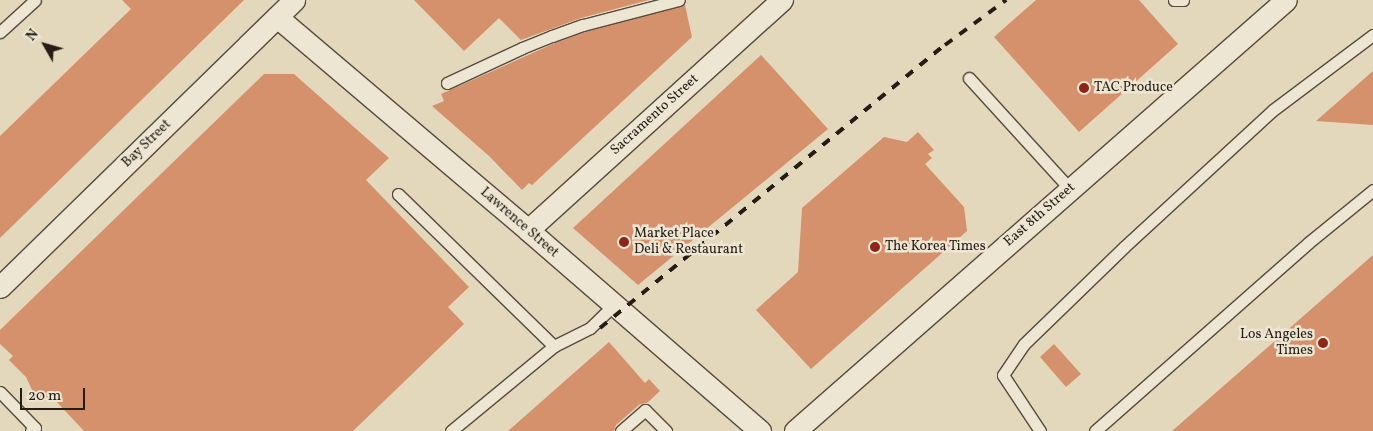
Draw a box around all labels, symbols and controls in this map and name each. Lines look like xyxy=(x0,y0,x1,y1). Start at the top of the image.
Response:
north arrow xyxy=(20,20,70,70)
text: N xyxy=(22,26,43,45)
street label: Sacramento Street xyxy=(607,71,703,159)
place label: TAC Produce xyxy=(1094,80,1173,96)
marker: TAC Produce xyxy=(1078,82,1090,94)
street label: Bay Street xyxy=(119,116,175,172)
street label: East 8th Street xyxy=(1001,179,1079,251)
street label: Lawrence Street xyxy=(476,184,562,262)
place label: Market Place Deli & Restaurant xyxy=(634,226,743,258)
marker: Market Place Deli & Restaurant xyxy=(618,236,630,248)
place label: The Korea Times xyxy=(885,239,986,255)
marker: The Korea Times xyxy=(869,241,881,253)
place label: Los Angeles Times xyxy=(1240,327,1313,360)
marker: Los Angeles Times xyxy=(1317,337,1329,349)
scale bar xyxy=(22,378,88,410)
text: 20 m xyxy=(28,386,61,407)

